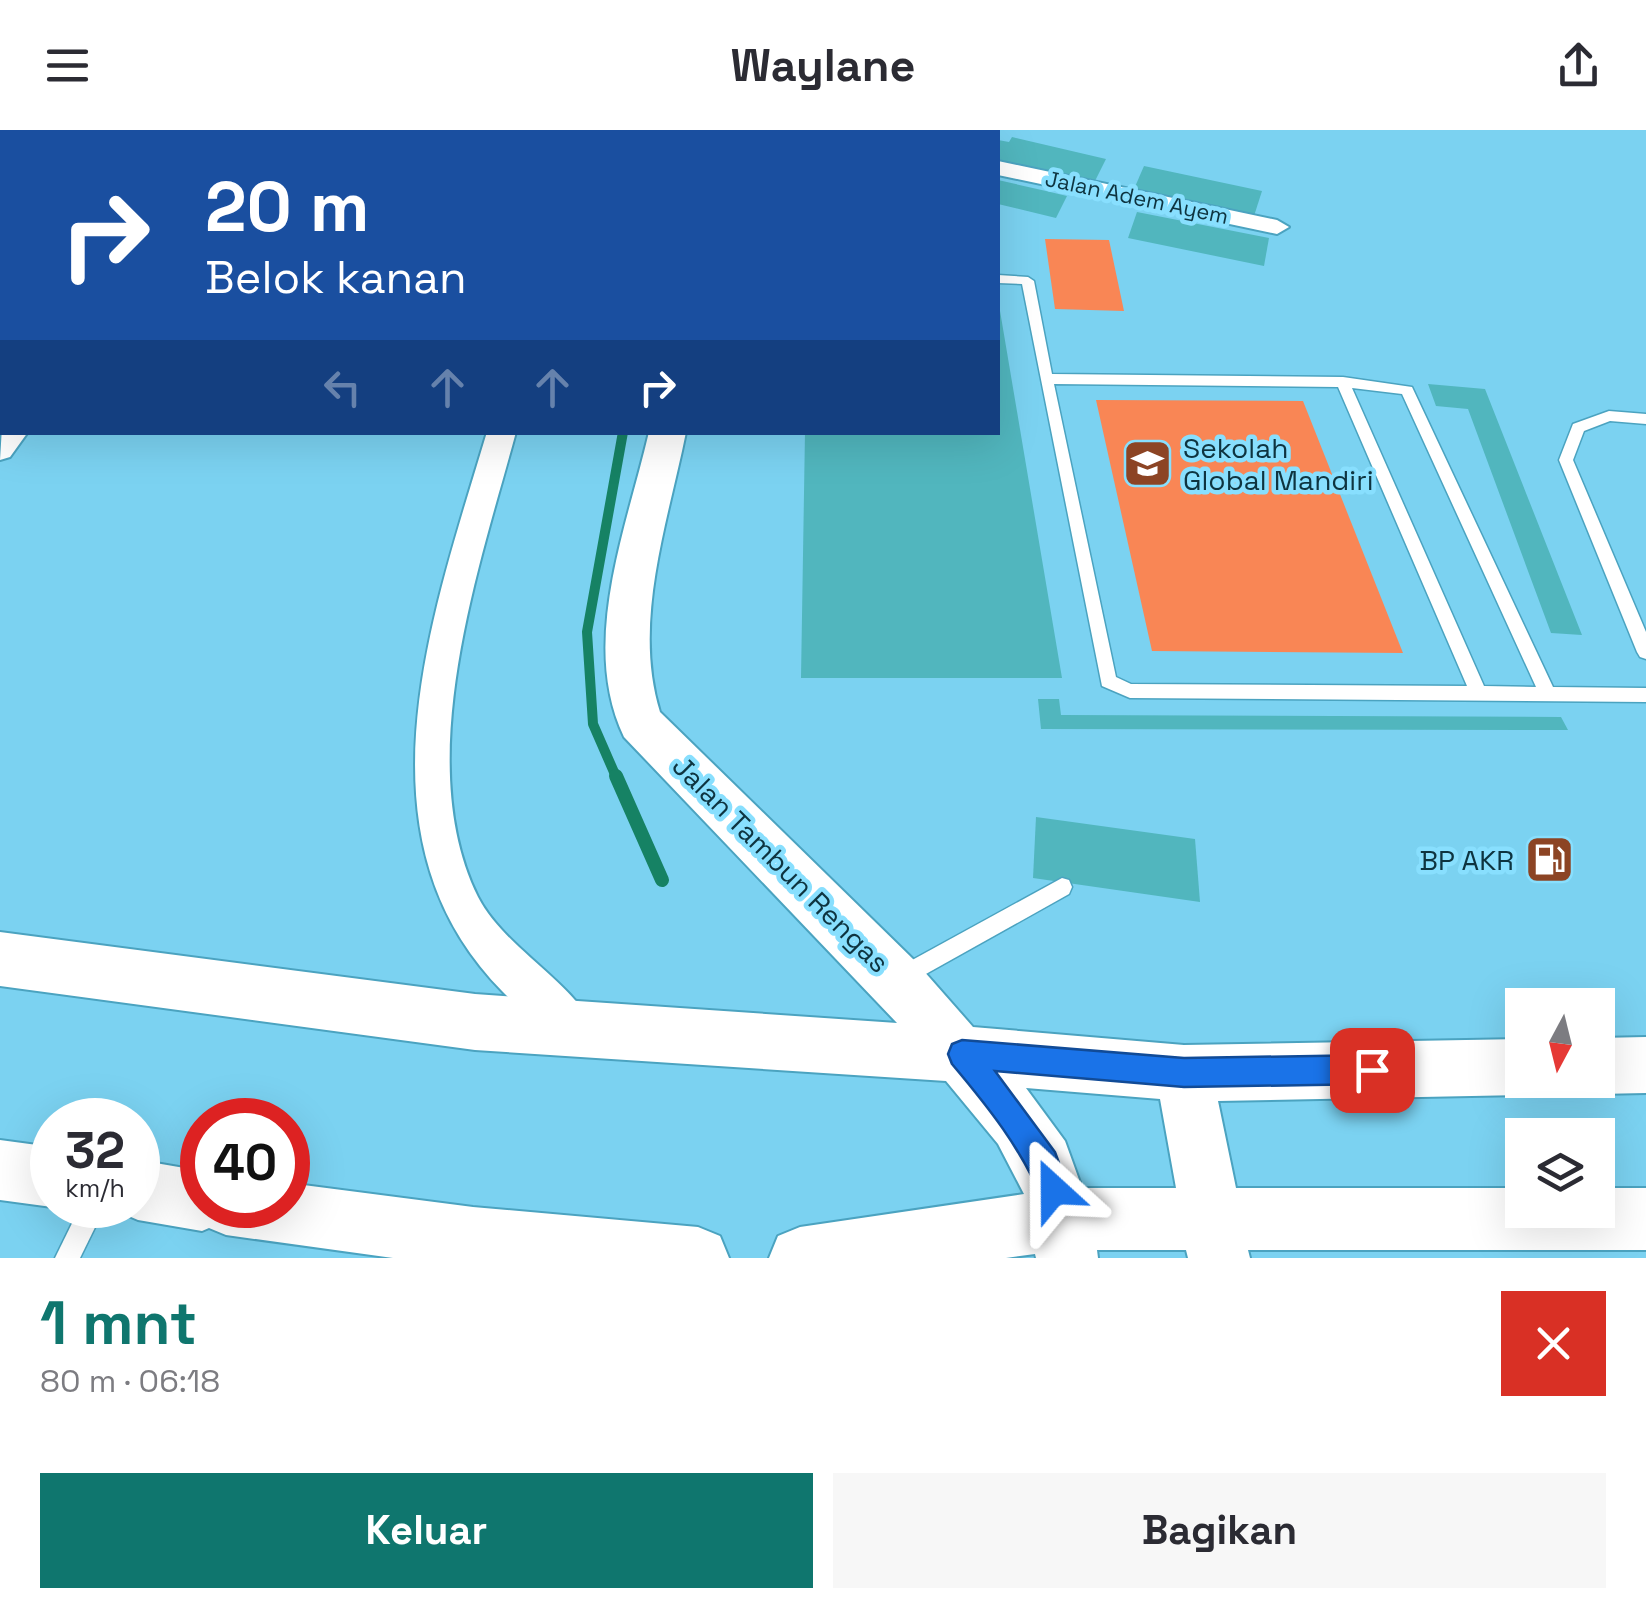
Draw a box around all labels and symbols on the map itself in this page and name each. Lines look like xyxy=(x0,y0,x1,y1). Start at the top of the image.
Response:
street label: Jalan Adem Ayem xyxy=(1043,164,1231,230)
place label: Sekolah Global Mandiri xyxy=(1183,430,1374,498)
school or university icon: Sekolah Global Mandiri xyxy=(1122,438,1174,490)
street label: Jalan Tambun Rengas xyxy=(665,748,897,980)
fuel station icon: BP AKR xyxy=(1523,834,1575,886)
place label: BP AKR xyxy=(1419,842,1514,878)
north arrow xyxy=(1505,988,1615,1098)
pin xyxy=(1330,1028,1415,1113)
speed limit sign: 40 xyxy=(180,1098,310,1228)
position arrow xyxy=(1002,1138,1106,1242)

